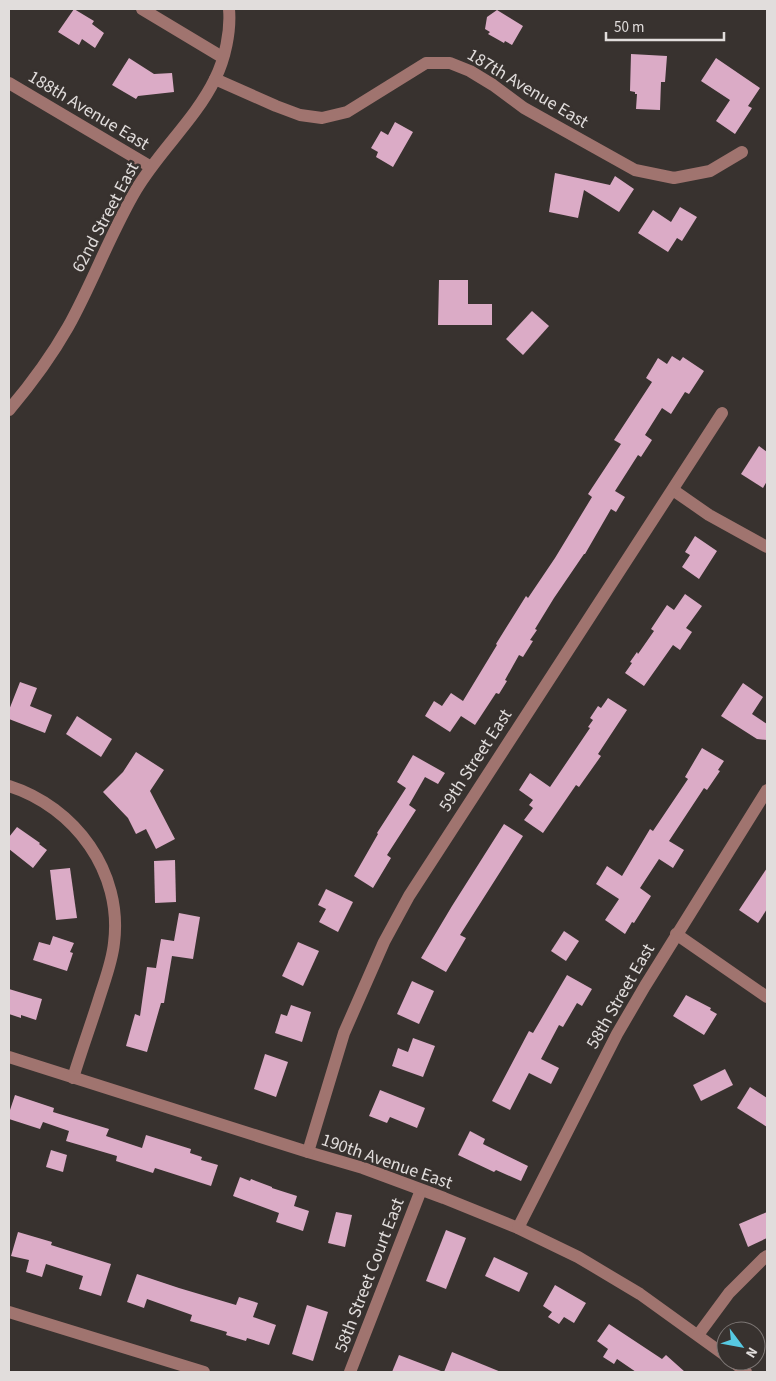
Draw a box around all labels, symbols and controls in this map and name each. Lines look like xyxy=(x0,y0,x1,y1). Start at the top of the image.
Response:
scale bar xyxy=(606,10,724,42)
text: 50 m xyxy=(614,17,644,38)
street label: 187th Avenue East xyxy=(462,42,593,134)
street label: 188th Avenue East xyxy=(23,64,154,156)
street label: 62nd Street East xyxy=(66,158,145,277)
street label: 59th Street East xyxy=(433,704,518,817)
street label: 58th Street East xyxy=(580,939,661,1054)
street label: 190th Avenue East xyxy=(318,1127,456,1196)
street label: 58th Street Court East xyxy=(328,1194,410,1356)
north arrow xyxy=(716,1321,766,1371)
text: N xyxy=(740,1343,762,1362)

